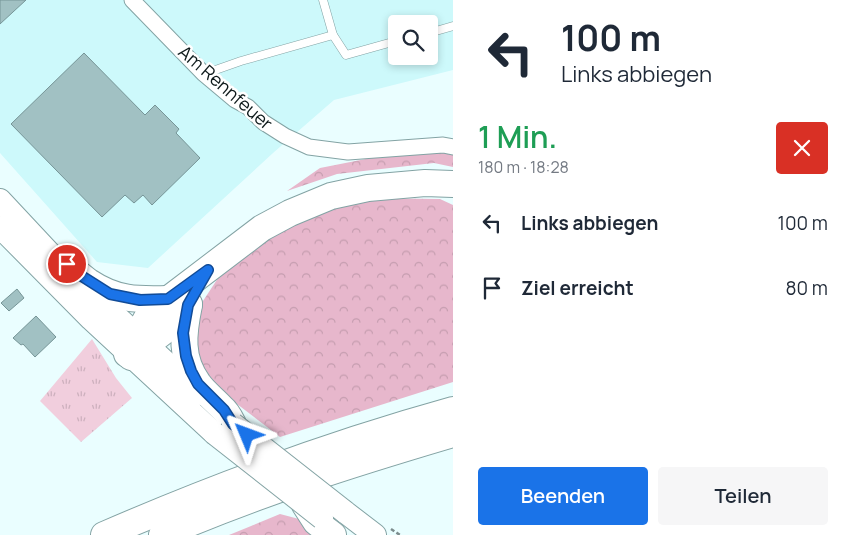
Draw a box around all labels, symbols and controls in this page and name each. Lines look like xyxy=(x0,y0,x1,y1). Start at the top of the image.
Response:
text: 100 m xyxy=(561,14,661,62)
map controls xyxy=(388,15,438,65)
button: search xyxy=(388,15,438,65)
icon: left xyxy=(478,20,543,85)
street label: Am Rennfeuer xyxy=(174,39,279,135)
text: Links abbiegen xyxy=(561,59,712,89)
text: 1 Min. xyxy=(478,116,557,157)
button: close xyxy=(776,122,828,174)
text: 180 m · 18:28 xyxy=(478,156,569,178)
icon: left xyxy=(478,209,506,237)
text: Links abbiegen xyxy=(521,210,658,236)
text: 100 m xyxy=(777,210,828,236)
pin xyxy=(46,243,88,285)
icon: arrive xyxy=(53,250,81,278)
icon: arrive xyxy=(478,274,506,302)
text: Ziel erreicht xyxy=(521,275,634,301)
text: 80 m xyxy=(785,275,828,301)
position arrow xyxy=(220,408,272,460)
button: Beenden xyxy=(478,467,648,525)
button: Teilen xyxy=(658,467,828,525)

